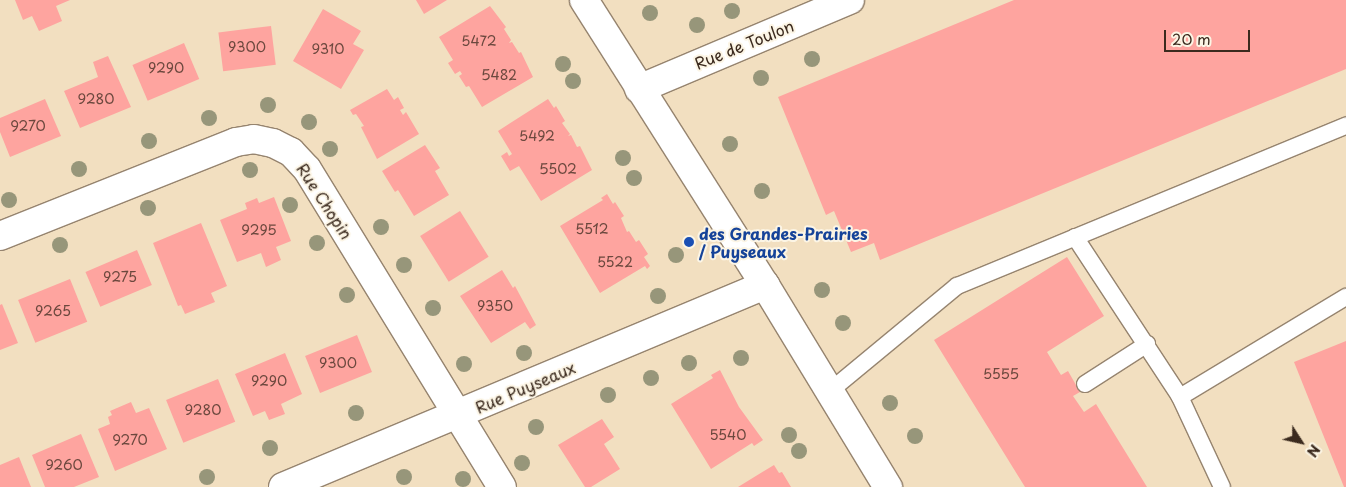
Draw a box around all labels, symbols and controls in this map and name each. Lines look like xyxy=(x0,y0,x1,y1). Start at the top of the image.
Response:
street label: Rue de Toulon xyxy=(691,15,797,73)
scale bar xyxy=(1166,20,1252,52)
text: 20 m xyxy=(1172,27,1211,50)
house number: 5472 xyxy=(461,33,497,49)
house number: 9300 xyxy=(228,39,266,55)
house number: 9310 xyxy=(311,41,345,57)
house number: 9290 xyxy=(148,60,184,76)
house number: 5482 xyxy=(481,67,517,83)
house number: 9280 xyxy=(77,91,115,107)
house number: 9270 xyxy=(10,118,46,134)
house number: 5492 xyxy=(519,128,555,144)
street label: Rue Chopin xyxy=(293,159,357,243)
house number: 5502 xyxy=(539,161,577,177)
house number: 5512 xyxy=(575,221,609,237)
house number: 9295 xyxy=(241,222,277,238)
place label: des Grandes-Prairies / Puyseaux xyxy=(699,223,868,261)
marker: des Grandes-Prairies / Puyseaux xyxy=(683,236,695,248)
house number: 5522 xyxy=(597,254,633,270)
house number: 9275 xyxy=(103,269,137,285)
house number: 9350 xyxy=(477,298,513,314)
house number: 9265 xyxy=(35,303,71,319)
house number: 9300 xyxy=(319,355,357,371)
street label: Rue Puyseaux xyxy=(472,357,578,417)
house number: 5555 xyxy=(983,366,1019,382)
house number: 9290 xyxy=(251,373,287,389)
house number: 9280 xyxy=(184,402,222,418)
north arrow xyxy=(1276,417,1326,467)
house number: 5540 xyxy=(709,427,747,443)
house number: 9270 xyxy=(112,432,148,448)
text: N xyxy=(1302,440,1325,461)
house number: 9260 xyxy=(45,457,83,473)

